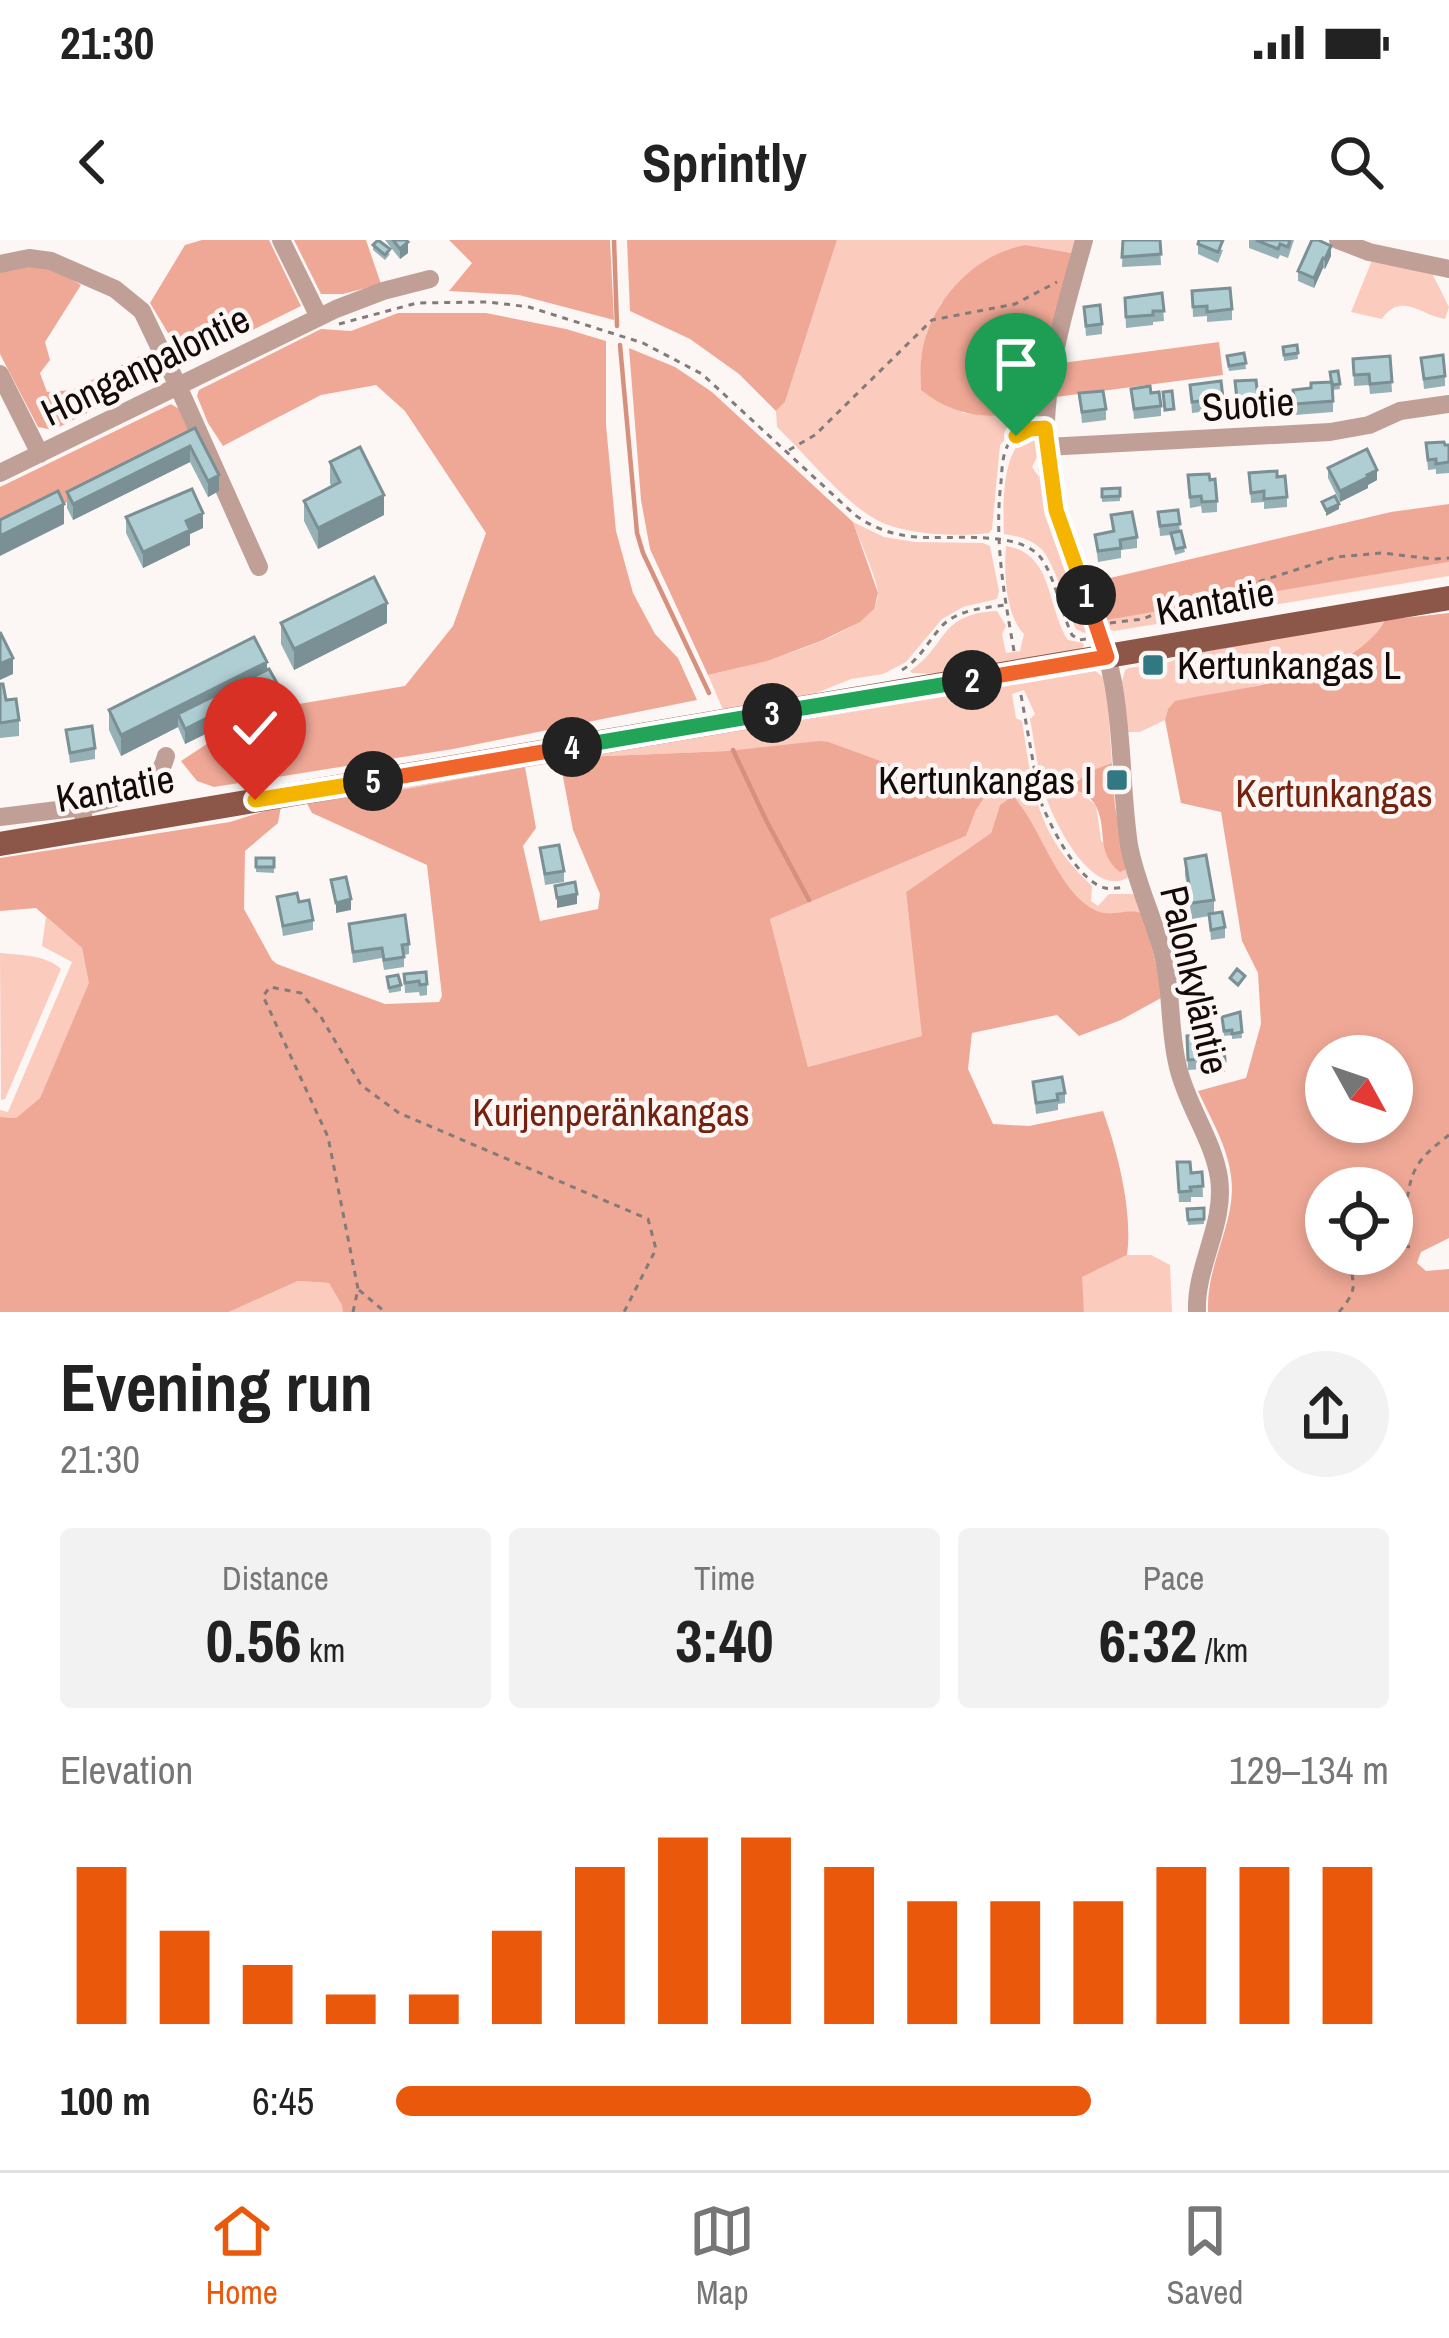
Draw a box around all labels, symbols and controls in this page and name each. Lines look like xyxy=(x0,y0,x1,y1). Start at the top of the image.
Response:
text: 21:30 xyxy=(60,12,154,73)
text: Sprintly xyxy=(642,126,807,199)
icon: back xyxy=(60,129,126,195)
icon: search xyxy=(1323,129,1389,195)
street label: Honganpalontie xyxy=(32,292,258,438)
pin xyxy=(965,313,1067,436)
icon: arrive xyxy=(983,331,1049,397)
street label: Suotie xyxy=(1200,375,1296,433)
pin: 1 xyxy=(1056,565,1116,625)
street label: Kantatie xyxy=(1152,565,1278,637)
text: 1 xyxy=(1078,573,1094,617)
place label: Kertunkangas L xyxy=(1177,639,1401,691)
pin: 2 xyxy=(942,650,1002,710)
marker: Kertunkangas L xyxy=(1140,652,1166,678)
text: 2 xyxy=(964,658,980,702)
pin xyxy=(204,677,306,800)
pin: 3 xyxy=(742,683,802,743)
text: 3 xyxy=(764,691,780,735)
icon: check xyxy=(222,695,288,761)
pin: 4 xyxy=(542,717,602,777)
text: 4 xyxy=(564,725,580,769)
pin: 5 xyxy=(343,751,403,811)
street label: Kantatie xyxy=(52,752,178,824)
place label: Kertunkangas I xyxy=(878,754,1093,806)
text: 5 xyxy=(365,759,381,803)
marker: Kertunkangas I xyxy=(1104,767,1130,793)
park label: Kertunkangas xyxy=(1235,767,1433,819)
street label: Palonkyläntie xyxy=(1148,881,1242,1079)
north arrow xyxy=(1305,1035,1413,1143)
map controls xyxy=(1305,1035,1413,1275)
park label: Kurjenperänkangas xyxy=(472,1086,750,1138)
button: locate xyxy=(1305,1167,1413,1275)
text: Evening run xyxy=(60,1343,373,1432)
button: share xyxy=(1263,1351,1389,1477)
text: 21:30 xyxy=(60,1433,140,1485)
text: Distance xyxy=(222,1556,329,1600)
text: Time xyxy=(694,1556,755,1600)
text: Pace xyxy=(1143,1556,1204,1600)
text: 0.56 xyxy=(206,1600,302,1681)
text: 3:40 xyxy=(675,1600,774,1681)
text: 6:32 xyxy=(1099,1600,1197,1681)
text: km xyxy=(302,1628,345,1672)
text: /km xyxy=(1197,1628,1248,1672)
text: Elevation xyxy=(60,1744,193,1796)
text: 129–134 m xyxy=(1229,1744,1389,1796)
text: 100 m xyxy=(60,2075,151,2127)
text: 6:45 xyxy=(252,2075,314,2127)
tab: Home xyxy=(206,2198,278,2314)
tab: Map xyxy=(689,2198,755,2314)
tab: Saved xyxy=(1167,2198,1243,2314)

